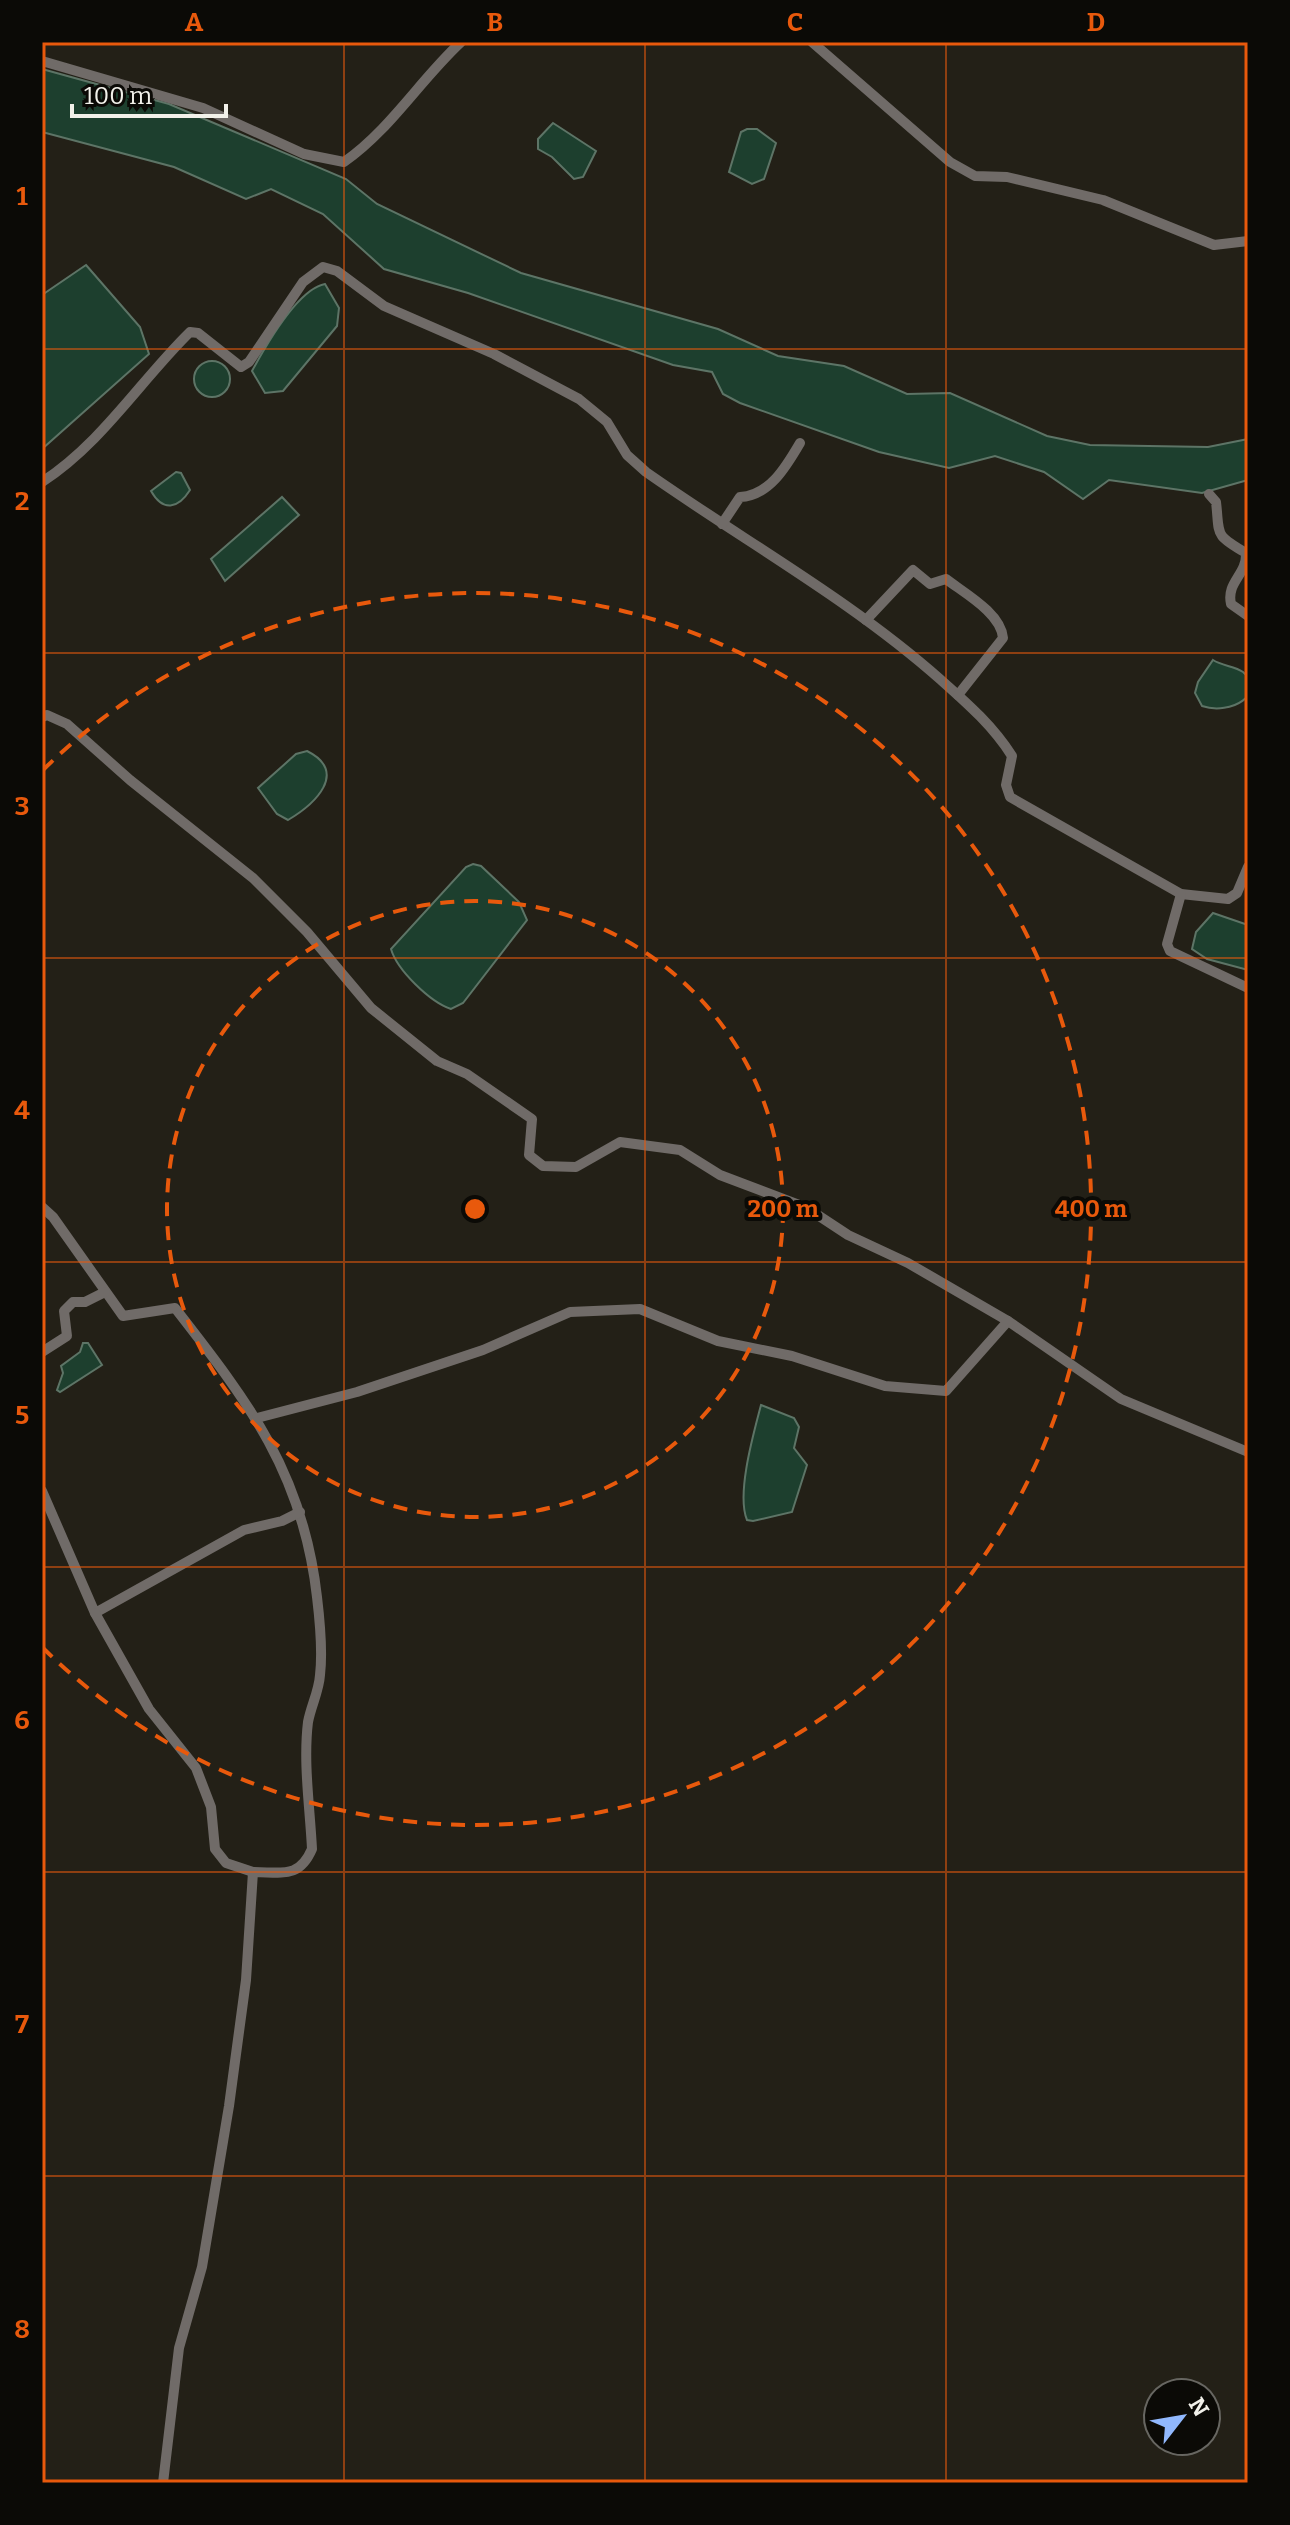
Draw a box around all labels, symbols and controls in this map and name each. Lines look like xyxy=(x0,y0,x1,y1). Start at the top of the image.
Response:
text: A xyxy=(185,7,204,38)
text: B xyxy=(487,7,503,38)
text: C xyxy=(787,7,803,38)
text: D xyxy=(1087,7,1105,38)
scale bar xyxy=(72,68,226,118)
text: 100 m xyxy=(84,82,152,110)
text: 1 xyxy=(16,181,28,212)
text: 2 xyxy=(15,486,29,517)
text: 3 xyxy=(15,791,29,822)
text: 4 xyxy=(14,1095,30,1126)
centre of rings xyxy=(461,1195,489,1223)
text: 200 m xyxy=(747,1195,819,1223)
text: 400 m xyxy=(1055,1195,1127,1223)
text: 5 xyxy=(15,1400,29,1431)
text: 6 xyxy=(14,1705,30,1736)
text: 7 xyxy=(15,2009,29,2040)
text: 8 xyxy=(14,2314,30,2345)
north arrow xyxy=(1142,2377,1222,2457)
text: N xyxy=(1183,2393,1215,2421)

